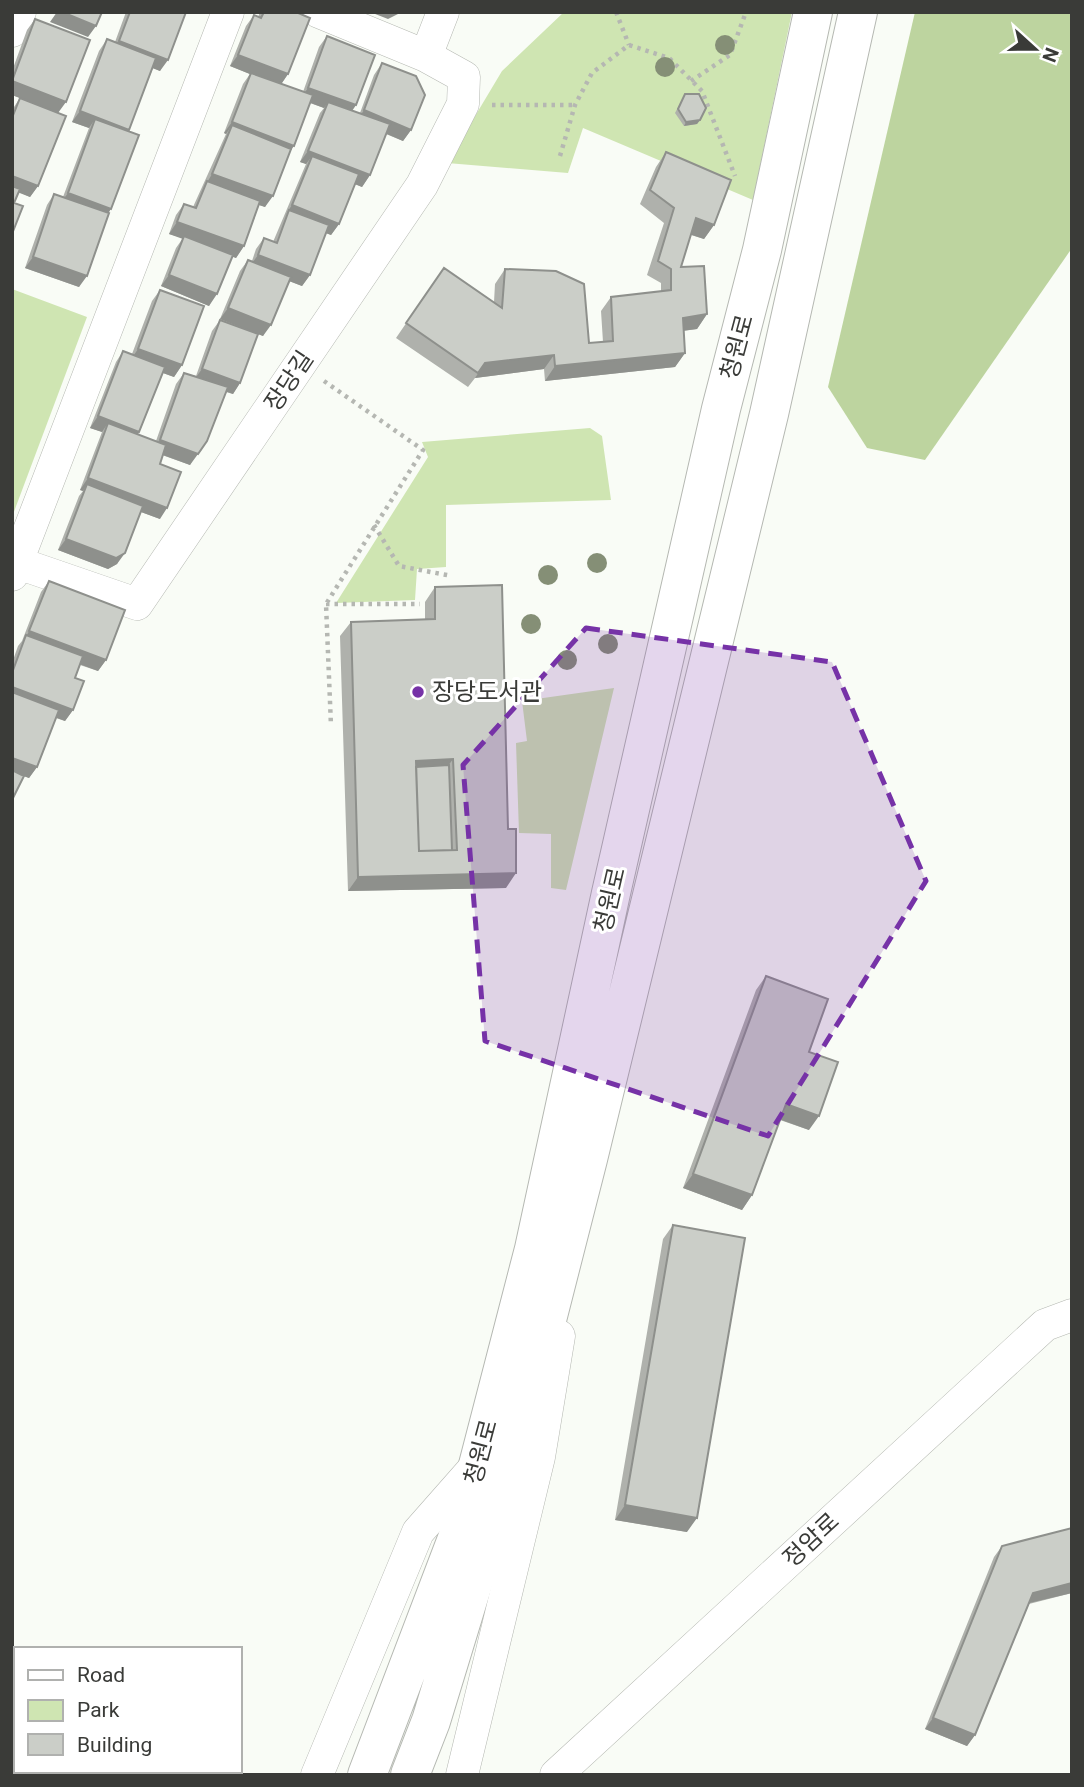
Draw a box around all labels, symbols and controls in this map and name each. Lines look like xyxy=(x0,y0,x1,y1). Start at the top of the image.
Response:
north arrow xyxy=(1000,14,1070,84)
text: N xyxy=(1037,45,1064,65)
street label: 청원로 xyxy=(715,311,759,383)
street label: 장당길 xyxy=(259,346,319,416)
place label: 장당도서관 xyxy=(432,678,542,706)
marker: 장당도서관 xyxy=(410,684,426,700)
street label: 청원로 xyxy=(589,865,631,935)
street label: 청원로 xyxy=(459,1416,503,1488)
street label: 정암로 xyxy=(777,1507,845,1573)
legend xyxy=(14,1647,242,1773)
text: Road xyxy=(77,1663,125,1687)
text: Park xyxy=(77,1698,120,1722)
text: Building xyxy=(77,1733,152,1757)

